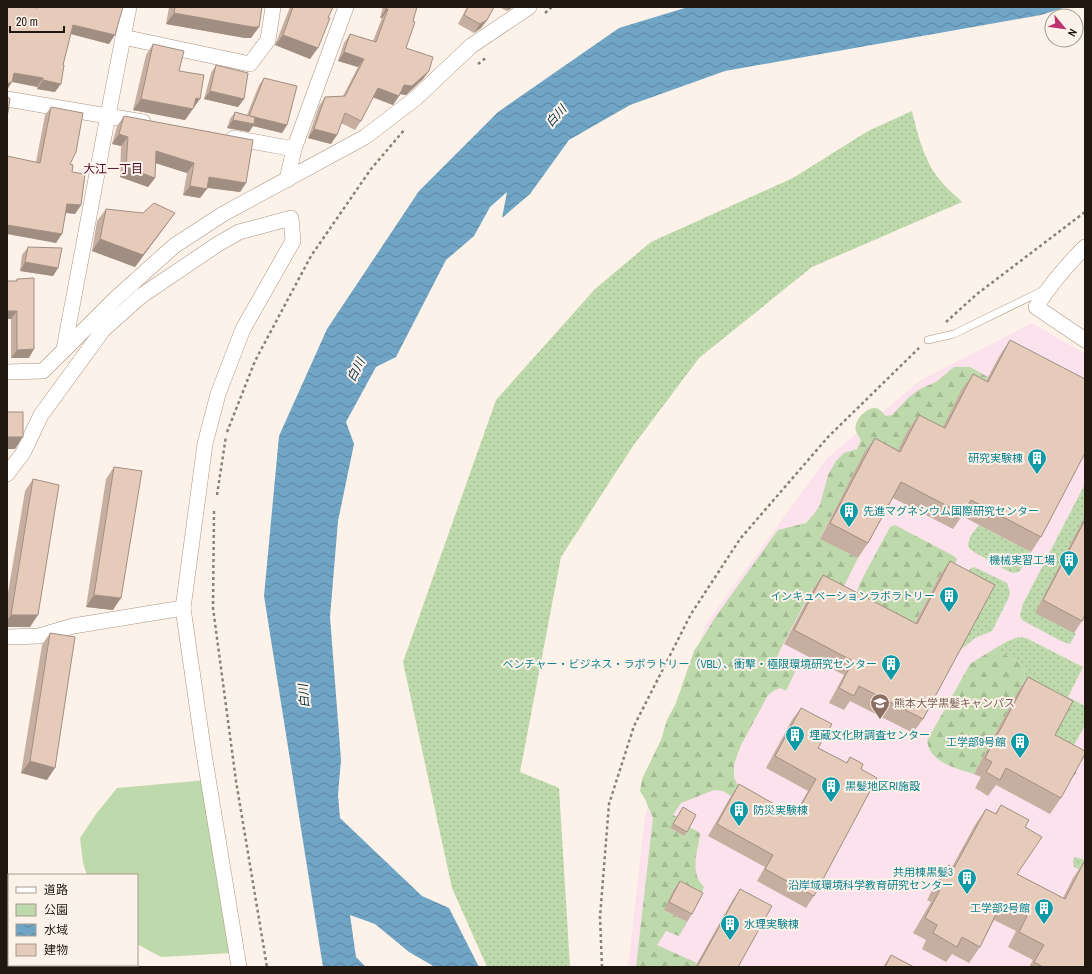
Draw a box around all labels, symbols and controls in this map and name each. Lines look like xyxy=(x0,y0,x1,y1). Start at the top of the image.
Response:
scale bar xyxy=(10,8,64,34)
north arrow xyxy=(1044,8,1084,48)
text: 20 m xyxy=(16,14,38,30)
text: N xyxy=(1065,27,1080,39)
water label: 白川 xyxy=(542,100,571,130)
district label: 大江一丁目 xyxy=(83,161,143,177)
water label: 白川 xyxy=(343,354,369,384)
building icon: 研究実験棟 xyxy=(1026,447,1048,475)
place label: 研究実験棟 xyxy=(968,451,1023,465)
building icon: 先進マグネシウム国際研究センター xyxy=(838,500,860,528)
place label: 先進マグネシウム国際研究センター xyxy=(863,504,1039,518)
building icon: 機械実習工場 xyxy=(1058,549,1080,577)
place label: 機械実習工場 xyxy=(989,553,1055,567)
building icon: インキュベーションラボラトリー xyxy=(938,585,960,613)
place label: インキュベーションラボラトリー xyxy=(770,589,935,603)
building icon: ベンチャー・ビジネス・ラボラトリー（VBL）、衝撃・極限環境研究センター xyxy=(880,653,902,681)
place label: ベンチャー・ビジネス・ラボラトリー（VBL）、衝撃・極限環境研究センター xyxy=(503,657,877,671)
water label: 白川 xyxy=(295,681,313,709)
school or university icon: 熊本大学黒髪キャンパス xyxy=(869,692,891,720)
place label: 熊本大学黒髪キャンパス xyxy=(894,696,1015,710)
building icon: 埋蔵文化財調査センター xyxy=(784,724,806,752)
place label: 埋蔵文化財調査センター xyxy=(809,728,930,742)
building icon: 工学部9号館 xyxy=(1009,731,1031,759)
place label: 工学部9号館 xyxy=(946,735,1006,749)
building icon: 黒髪地区RI施設 xyxy=(820,775,842,803)
place label: 黒髪地区RI施設 xyxy=(845,779,920,793)
building icon: 防災実験棟 xyxy=(728,799,750,827)
place label: 防災実験棟 xyxy=(753,803,808,817)
place label: 共用棟黒髪3 沿岸域環境科学教育研究センター xyxy=(788,865,953,892)
building icon: 共用棟黒髪3 沿岸域環境科学教育研究センター xyxy=(956,867,978,895)
legend xyxy=(8,874,138,966)
text: 道路 xyxy=(44,882,68,898)
building icon: 工学部2号館 xyxy=(1033,897,1055,925)
place label: 工学部2号館 xyxy=(970,901,1030,915)
text: 公園 xyxy=(44,902,68,918)
building icon: 水理実験棟 xyxy=(719,913,741,941)
place label: 水理実験棟 xyxy=(744,917,799,931)
text: 水域 xyxy=(44,922,68,938)
text: 建物 xyxy=(44,942,68,958)

